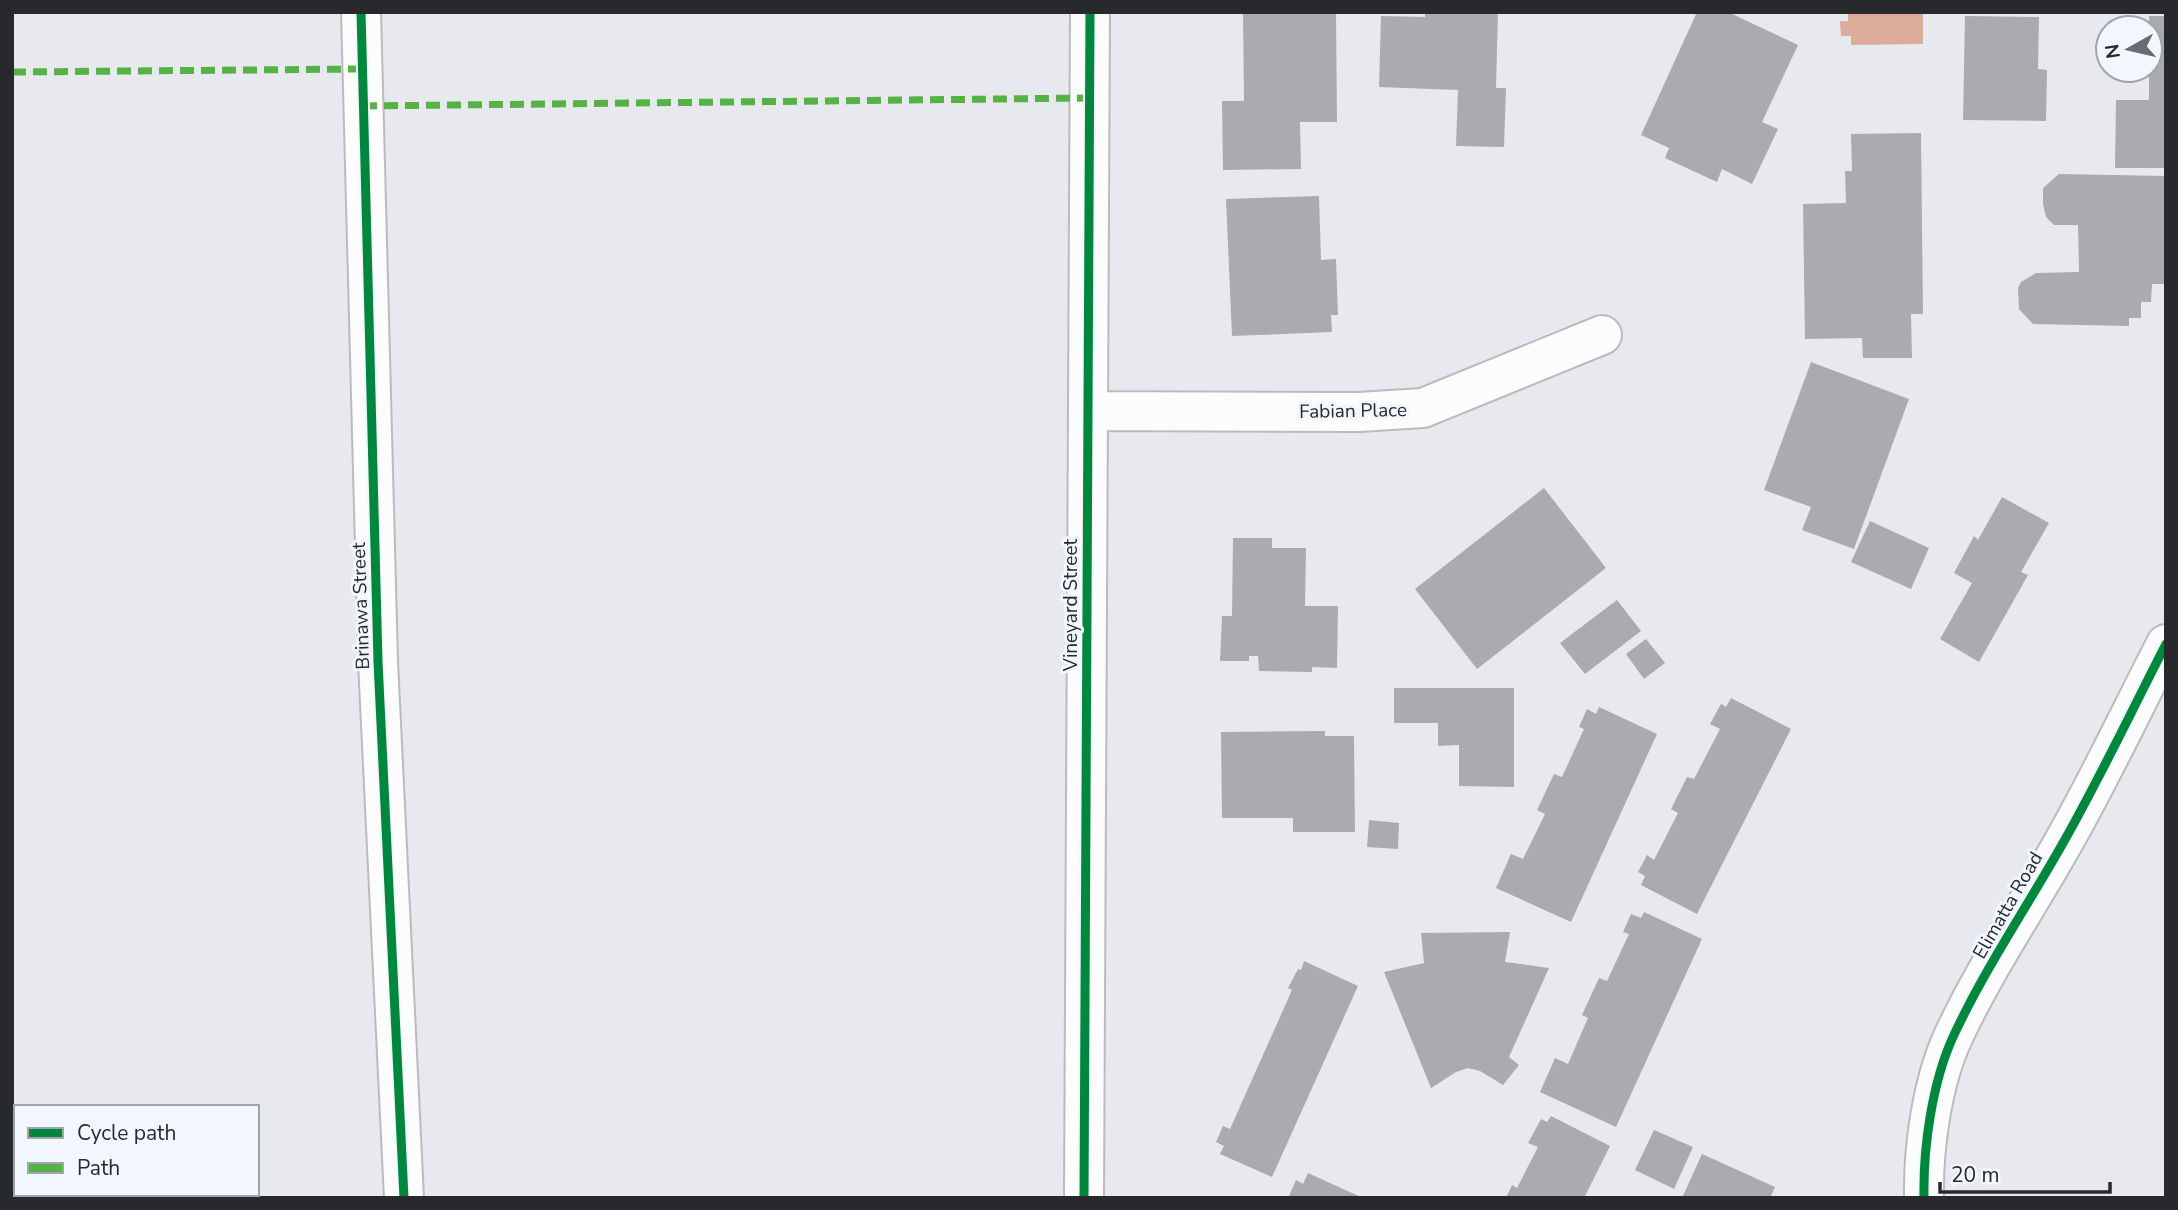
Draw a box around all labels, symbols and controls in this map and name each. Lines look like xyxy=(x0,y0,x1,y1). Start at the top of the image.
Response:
north arrow xyxy=(2094,14,2164,84)
text: N xyxy=(2099,42,2127,60)
street label: Fabian Place xyxy=(1299,397,1407,425)
street label: Vineyard Street xyxy=(1058,538,1084,672)
street label: Brinawa Street xyxy=(346,542,376,670)
street label: Elimatta Road xyxy=(1967,847,2049,964)
legend xyxy=(14,1105,259,1196)
text: Cycle path xyxy=(77,1119,176,1147)
scale bar xyxy=(1940,1150,2110,1194)
text: Path xyxy=(77,1154,120,1182)
text: 20 m xyxy=(1951,1161,2000,1189)

